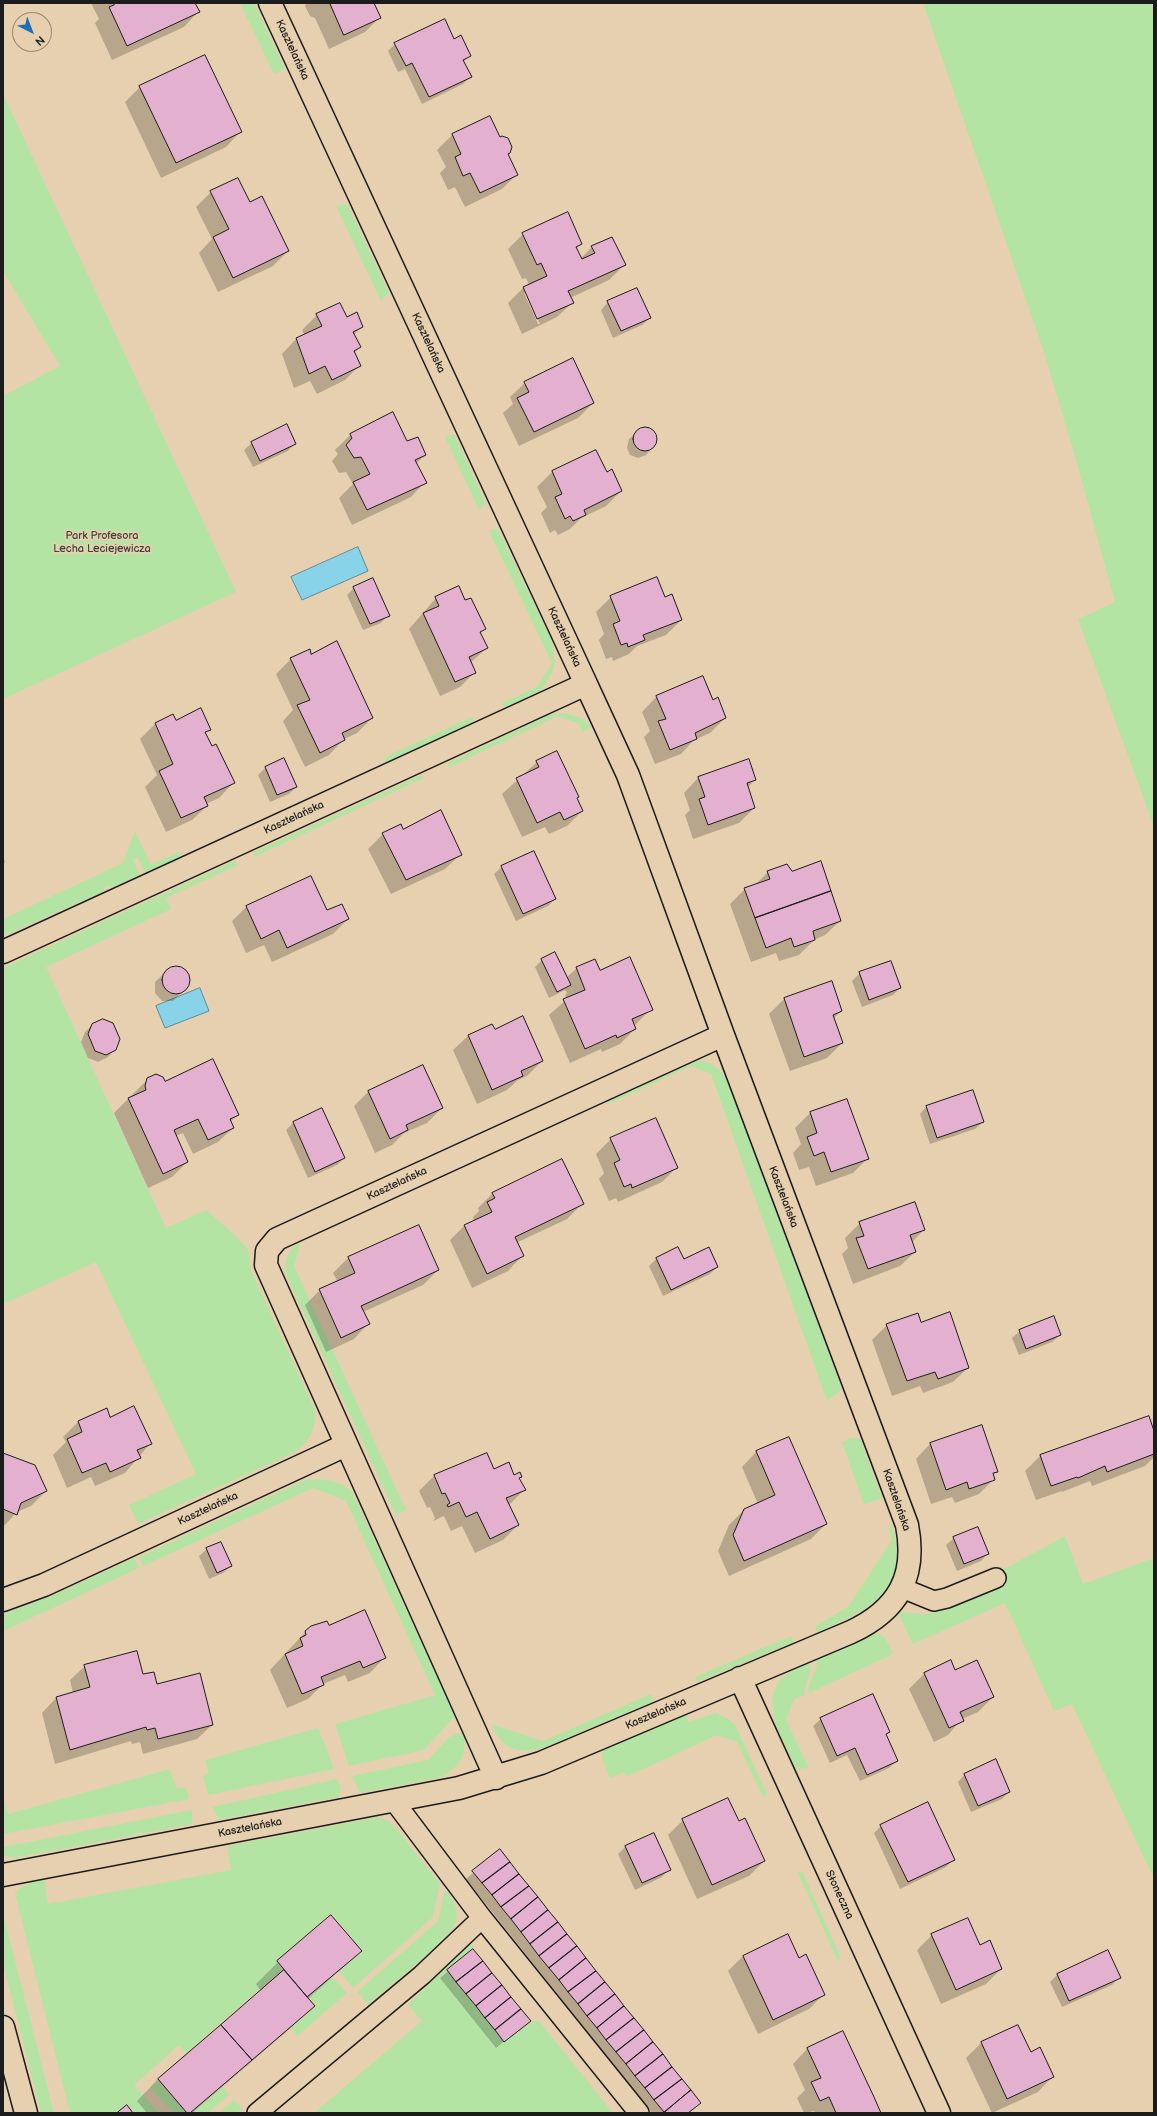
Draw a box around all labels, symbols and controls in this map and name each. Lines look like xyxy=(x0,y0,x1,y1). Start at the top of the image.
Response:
north arrow xyxy=(12,12,52,52)
street label: Kasztelańska xyxy=(272,18,312,82)
text: N xyxy=(32,33,47,48)
street label: Kasztelańska xyxy=(408,311,448,375)
park label: Park Profesora Lecha Leciejewicza xyxy=(53,529,151,555)
street label: Kasztelańska xyxy=(544,605,584,669)
street label: Kasztelańska xyxy=(262,798,326,838)
street label: Kasztelańska xyxy=(365,1164,429,1204)
street label: Kasztelańska xyxy=(765,1164,801,1230)
street label: Kasztelańska xyxy=(879,1467,913,1533)
street label: Kasztelańska xyxy=(176,1489,240,1529)
street label: Kasztelańska xyxy=(624,1695,688,1733)
street label: Kasztelańska xyxy=(217,1815,283,1841)
street label: Słoneczna xyxy=(822,1868,856,1922)

